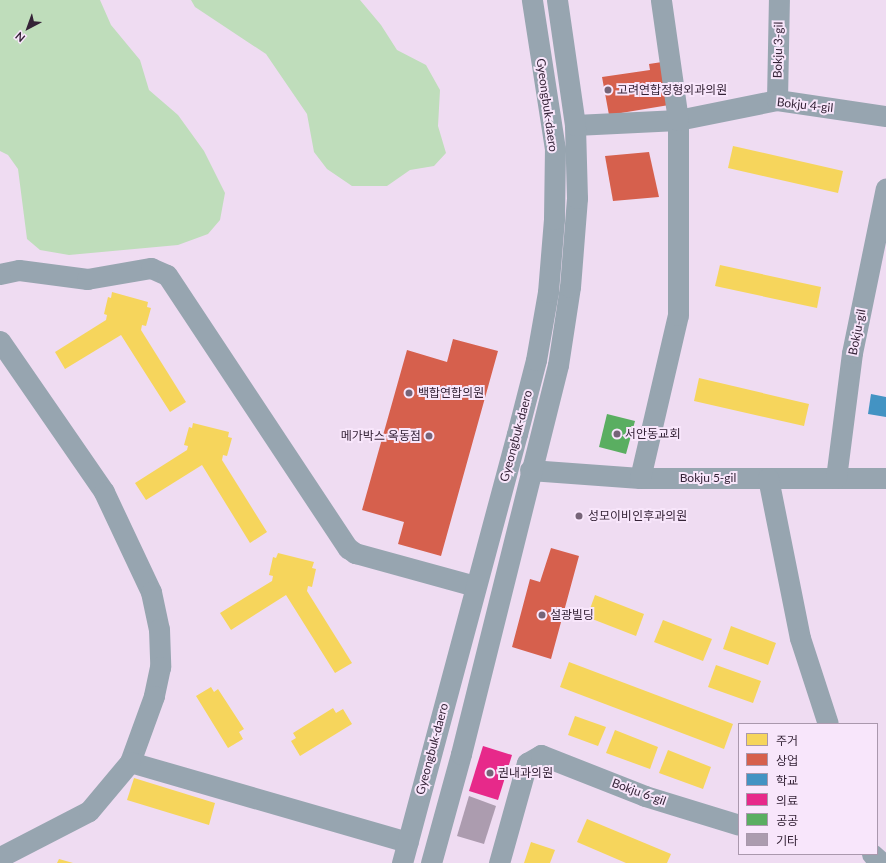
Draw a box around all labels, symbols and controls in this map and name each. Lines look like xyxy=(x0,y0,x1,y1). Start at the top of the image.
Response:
north arrow xyxy=(8,8,48,48)
street label: Bokju 3-gil xyxy=(770,22,786,78)
text: N xyxy=(12,30,27,45)
street label: Gyeongbuk-daero xyxy=(533,57,561,153)
place label: 고려연합정형외과의원 xyxy=(617,83,727,97)
marker: 고려연합정형외과의원 xyxy=(602,84,614,96)
street label: Bokju 4-gil xyxy=(776,95,834,115)
street label: Bokju-gil xyxy=(845,308,869,356)
place label: 백합연합의원 xyxy=(418,386,484,400)
marker: 백합연합의원 xyxy=(403,387,415,399)
street label: Gyeongbuk-daero xyxy=(497,389,535,483)
place label: 서안동교회 xyxy=(625,427,680,441)
place label: 메가박스 옥동점 xyxy=(341,429,421,443)
marker: 서안동교회 xyxy=(612,429,622,439)
marker: 메가박스 옥동점 xyxy=(424,431,434,441)
street label: Bokju 5-gil xyxy=(680,471,736,485)
place label: 성모이비인후과의원 xyxy=(588,509,687,523)
marker: 성모이비인후과의원 xyxy=(573,510,585,522)
place label: 설광빌딩 xyxy=(550,608,594,622)
marker: 설광빌딩 xyxy=(537,610,547,620)
street label: Gyeongbuk-daero xyxy=(413,702,451,796)
legend xyxy=(738,723,878,855)
text: 주거 xyxy=(776,733,798,748)
text: 상업 xyxy=(776,753,798,768)
place label: 권내과의원 xyxy=(498,766,553,780)
marker: 권내과의원 xyxy=(485,768,495,778)
text: 학교 xyxy=(776,773,798,788)
street label: Bokju 6-gil xyxy=(610,776,668,808)
text: 의료 xyxy=(776,793,798,808)
text: 공공 xyxy=(776,813,798,828)
text: 기타 xyxy=(776,833,798,848)

